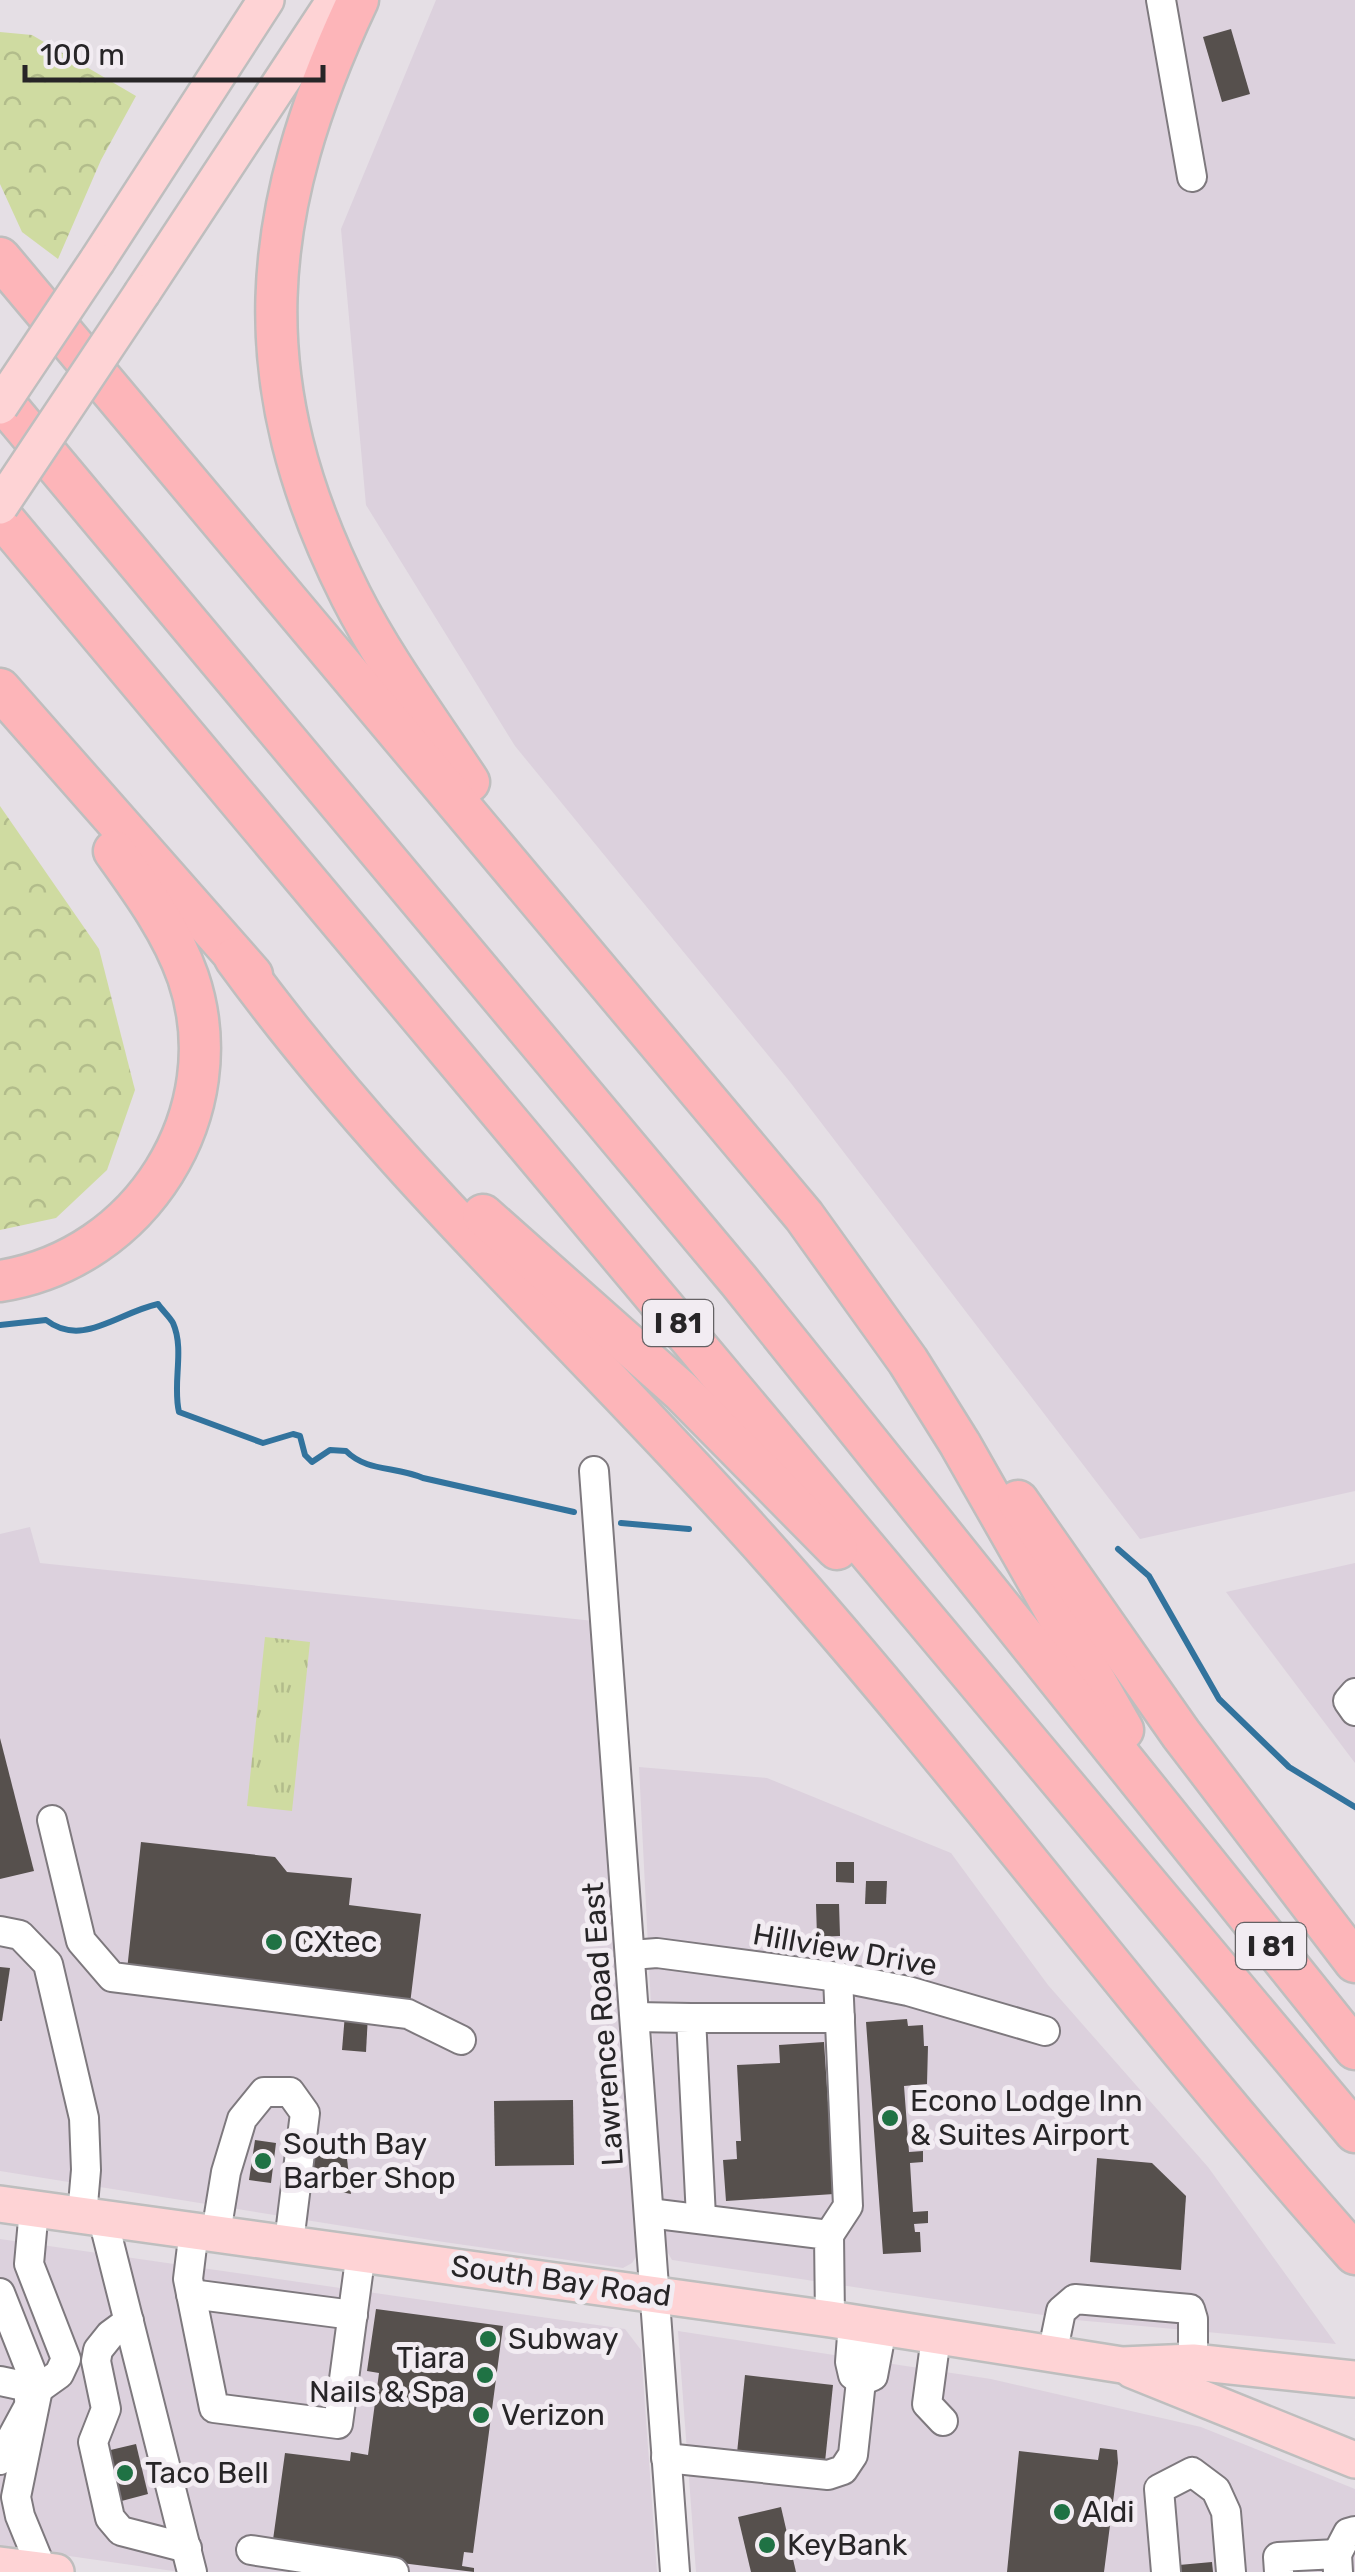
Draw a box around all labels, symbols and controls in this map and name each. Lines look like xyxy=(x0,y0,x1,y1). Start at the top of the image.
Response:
scale bar xyxy=(25,20,322,82)
text: 100 m xyxy=(40,37,125,73)
road number: I 81 xyxy=(643,1300,713,1346)
street label: Lawrence Road East xyxy=(575,1881,631,2167)
street label: Hillview Drive xyxy=(750,1916,940,1984)
road number: I 81 xyxy=(1236,1923,1306,1969)
place label: CXtec xyxy=(294,1924,377,1960)
marker: CXtec xyxy=(263,1931,285,1953)
place label: Econo Lodge Inn & Suites Airport xyxy=(910,2083,1143,2153)
marker: Econo Lodge Inn & Suites Airport xyxy=(879,2107,901,2129)
place label: South Bay Barber Shop xyxy=(283,2126,456,2196)
marker: South Bay Barber Shop xyxy=(252,2150,274,2172)
street label: South Bay Road xyxy=(449,2248,673,2314)
place label: Subway xyxy=(508,2321,619,2357)
marker: Subway xyxy=(477,2328,499,2350)
place label: Tiara Nails & Spa xyxy=(309,2340,465,2410)
marker: Tiara Nails & Spa xyxy=(474,2364,496,2386)
place label: Verizon xyxy=(501,2397,605,2433)
marker: Verizon xyxy=(470,2404,492,2426)
place label: Taco Bell xyxy=(145,2455,269,2491)
marker: Taco Bell xyxy=(114,2462,136,2484)
place label: Aldi xyxy=(1082,2494,1135,2530)
marker: Aldi xyxy=(1051,2501,1073,2523)
place label: KeyBank xyxy=(787,2527,908,2563)
marker: KeyBank xyxy=(756,2534,778,2556)

